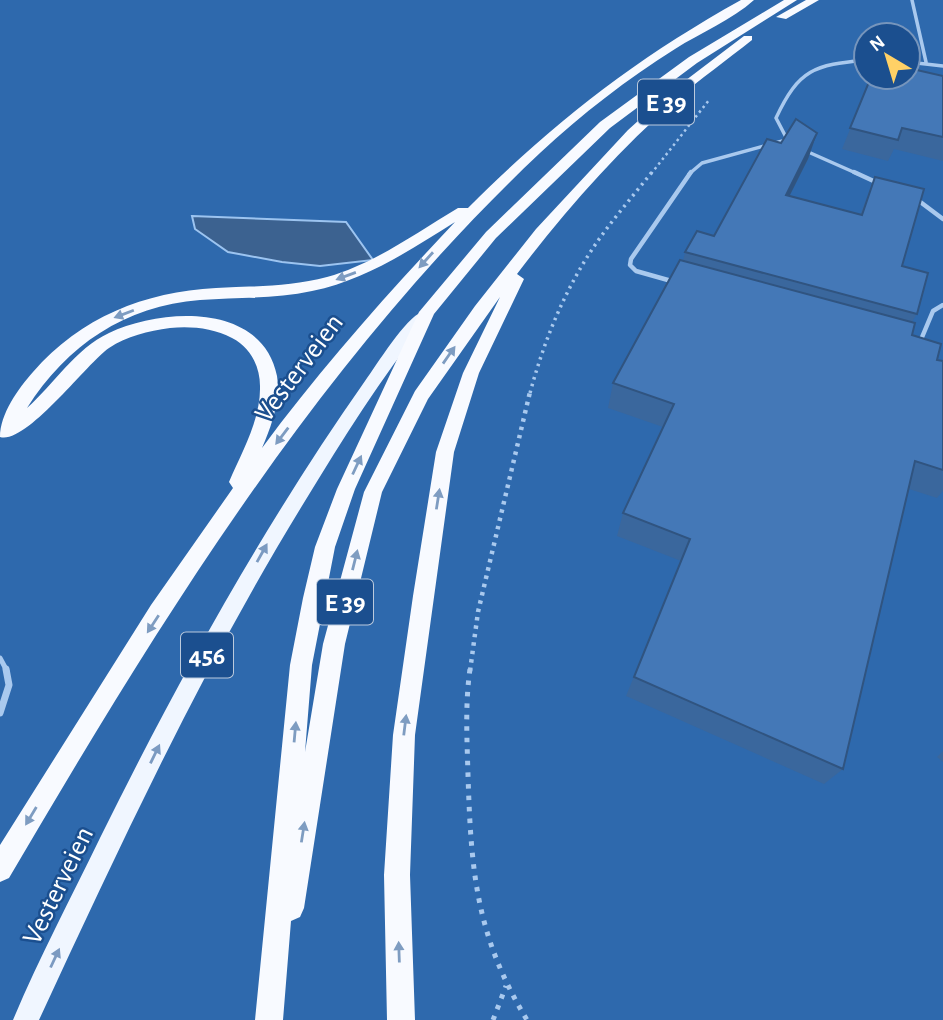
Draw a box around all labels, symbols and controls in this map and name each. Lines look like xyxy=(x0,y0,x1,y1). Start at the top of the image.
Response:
north arrow xyxy=(852,21,922,91)
text: N xyxy=(866,32,889,55)
road number: E 39 xyxy=(638,80,694,124)
one-way arrow xyxy=(418,251,434,269)
one-way arrow xyxy=(336,271,357,282)
one-way arrow xyxy=(113,308,134,319)
street label: Vesterveien xyxy=(250,309,349,427)
one-way arrow xyxy=(442,346,456,364)
one-way arrow xyxy=(275,427,290,445)
one-way arrow xyxy=(352,455,363,475)
one-way arrow xyxy=(433,488,444,510)
one-way arrow xyxy=(256,544,268,563)
one-way arrow xyxy=(351,550,361,571)
road number: E 39 xyxy=(317,580,373,624)
one-way arrow xyxy=(147,614,160,633)
road number: 456 xyxy=(181,632,233,678)
one-way arrow xyxy=(400,713,411,735)
one-way arrow xyxy=(290,721,301,743)
one-way arrow xyxy=(149,744,160,764)
one-way arrow xyxy=(25,806,38,825)
one-way arrow xyxy=(298,821,309,843)
street label: Vesterveien xyxy=(18,823,99,949)
one-way arrow xyxy=(394,941,405,963)
one-way arrow xyxy=(49,948,60,968)

